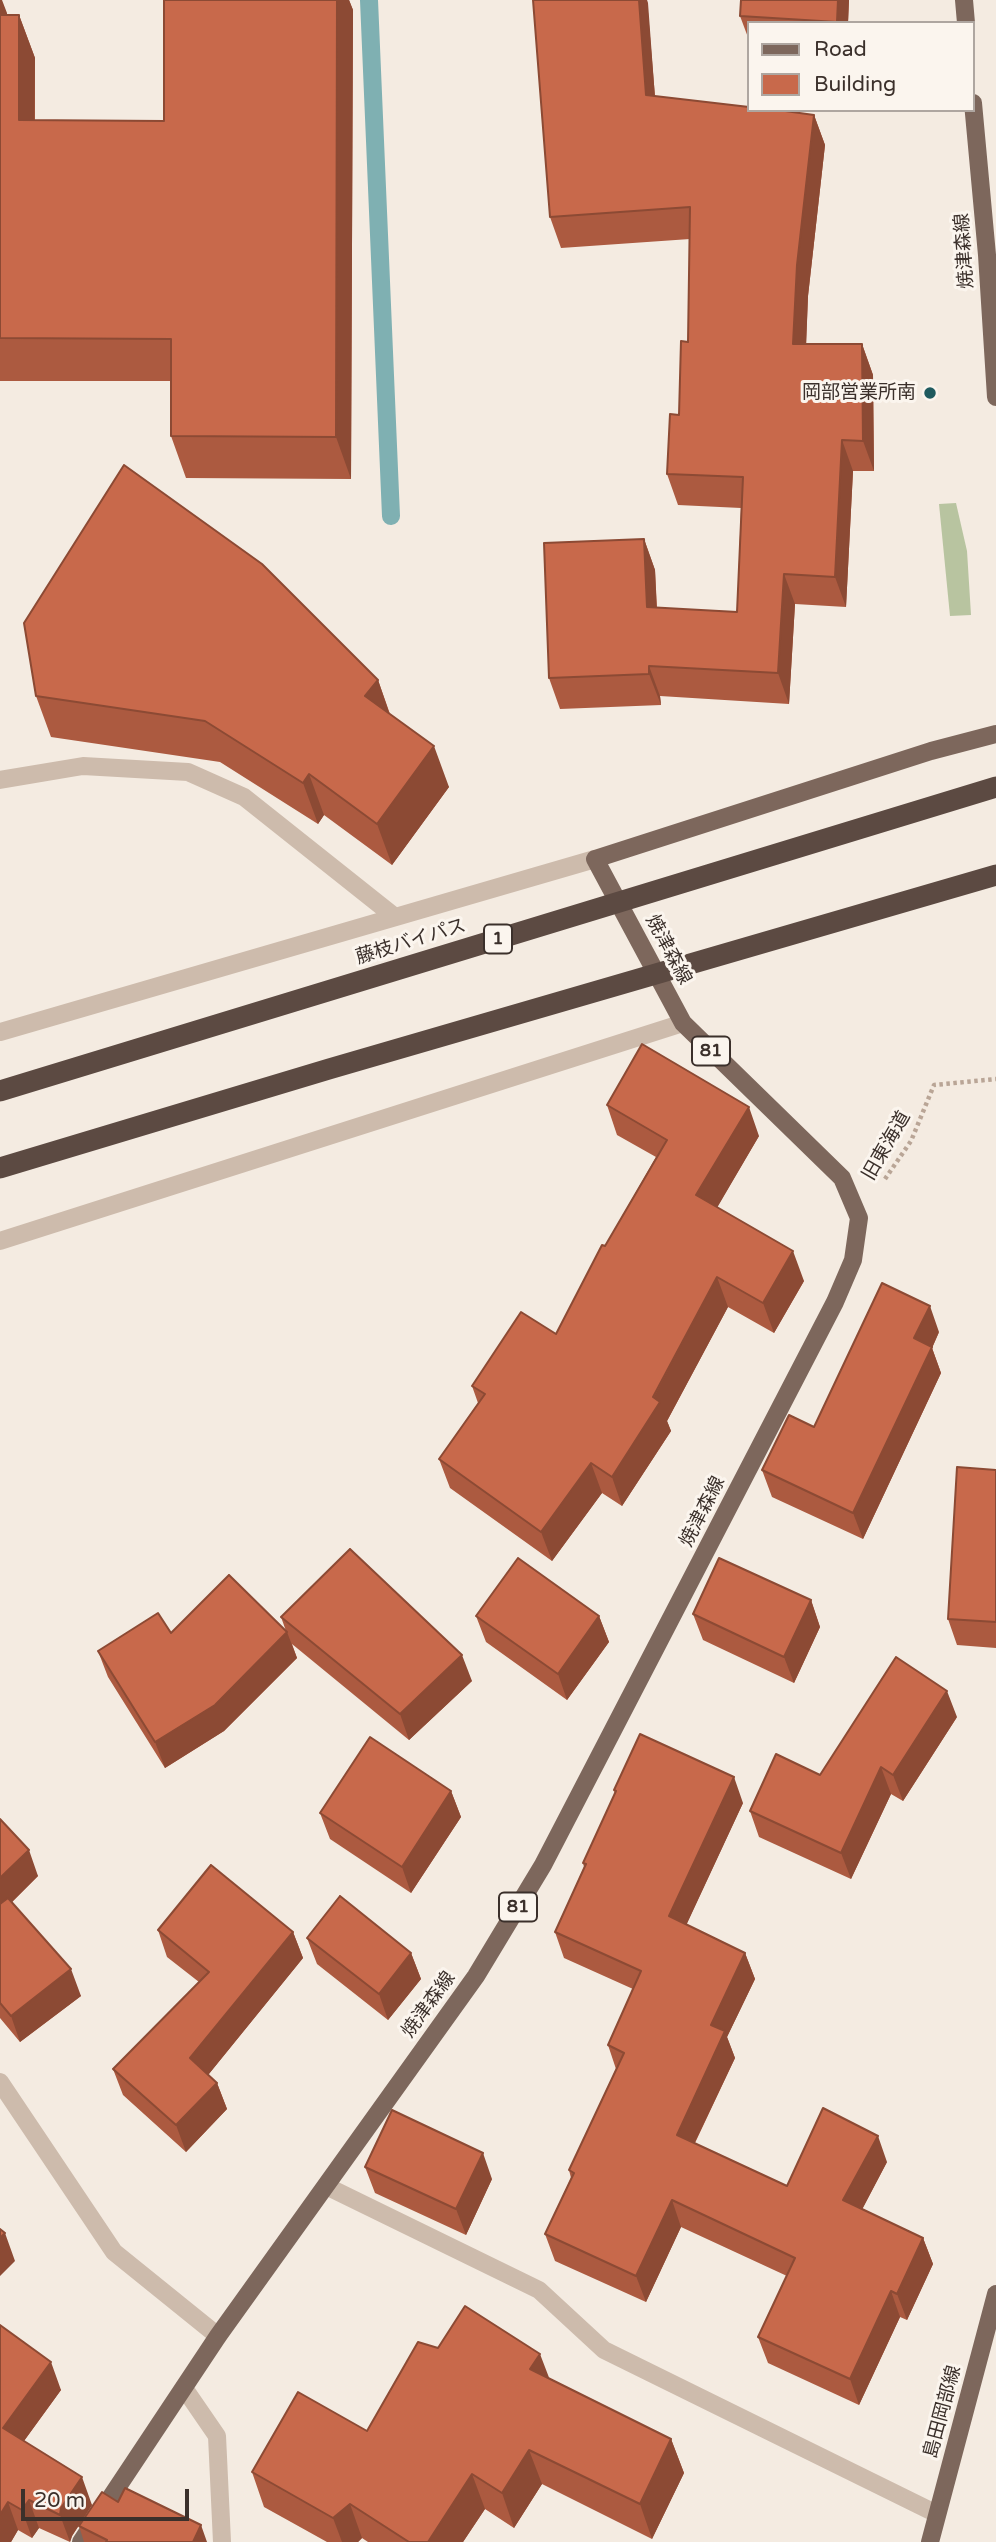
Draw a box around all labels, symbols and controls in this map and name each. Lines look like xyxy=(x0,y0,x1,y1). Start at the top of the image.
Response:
legend xyxy=(748,21,975,112)
text: Road xyxy=(814,37,867,62)
text: Building xyxy=(814,72,896,97)
street label: 焼津森線 xyxy=(951,212,979,290)
place label: 岡部営業所南 xyxy=(802,382,916,404)
marker: 岡部営業所南 xyxy=(922,385,938,401)
street label: 焼津森線 xyxy=(640,911,696,989)
street label: 藤枝バイパス xyxy=(353,914,469,970)
road number: 1 xyxy=(484,924,512,954)
road number: 81 xyxy=(692,1036,730,1066)
street label: 旧東海道 xyxy=(858,1107,916,1185)
street label: 焼津森線 xyxy=(676,1473,730,1551)
road number: 81 xyxy=(499,1893,537,1922)
street label: 焼津森線 xyxy=(397,1968,461,2042)
street label: 島田岡部線 xyxy=(920,2363,966,2461)
scale bar xyxy=(24,2476,192,2520)
text: 20 m xyxy=(34,2488,85,2513)

